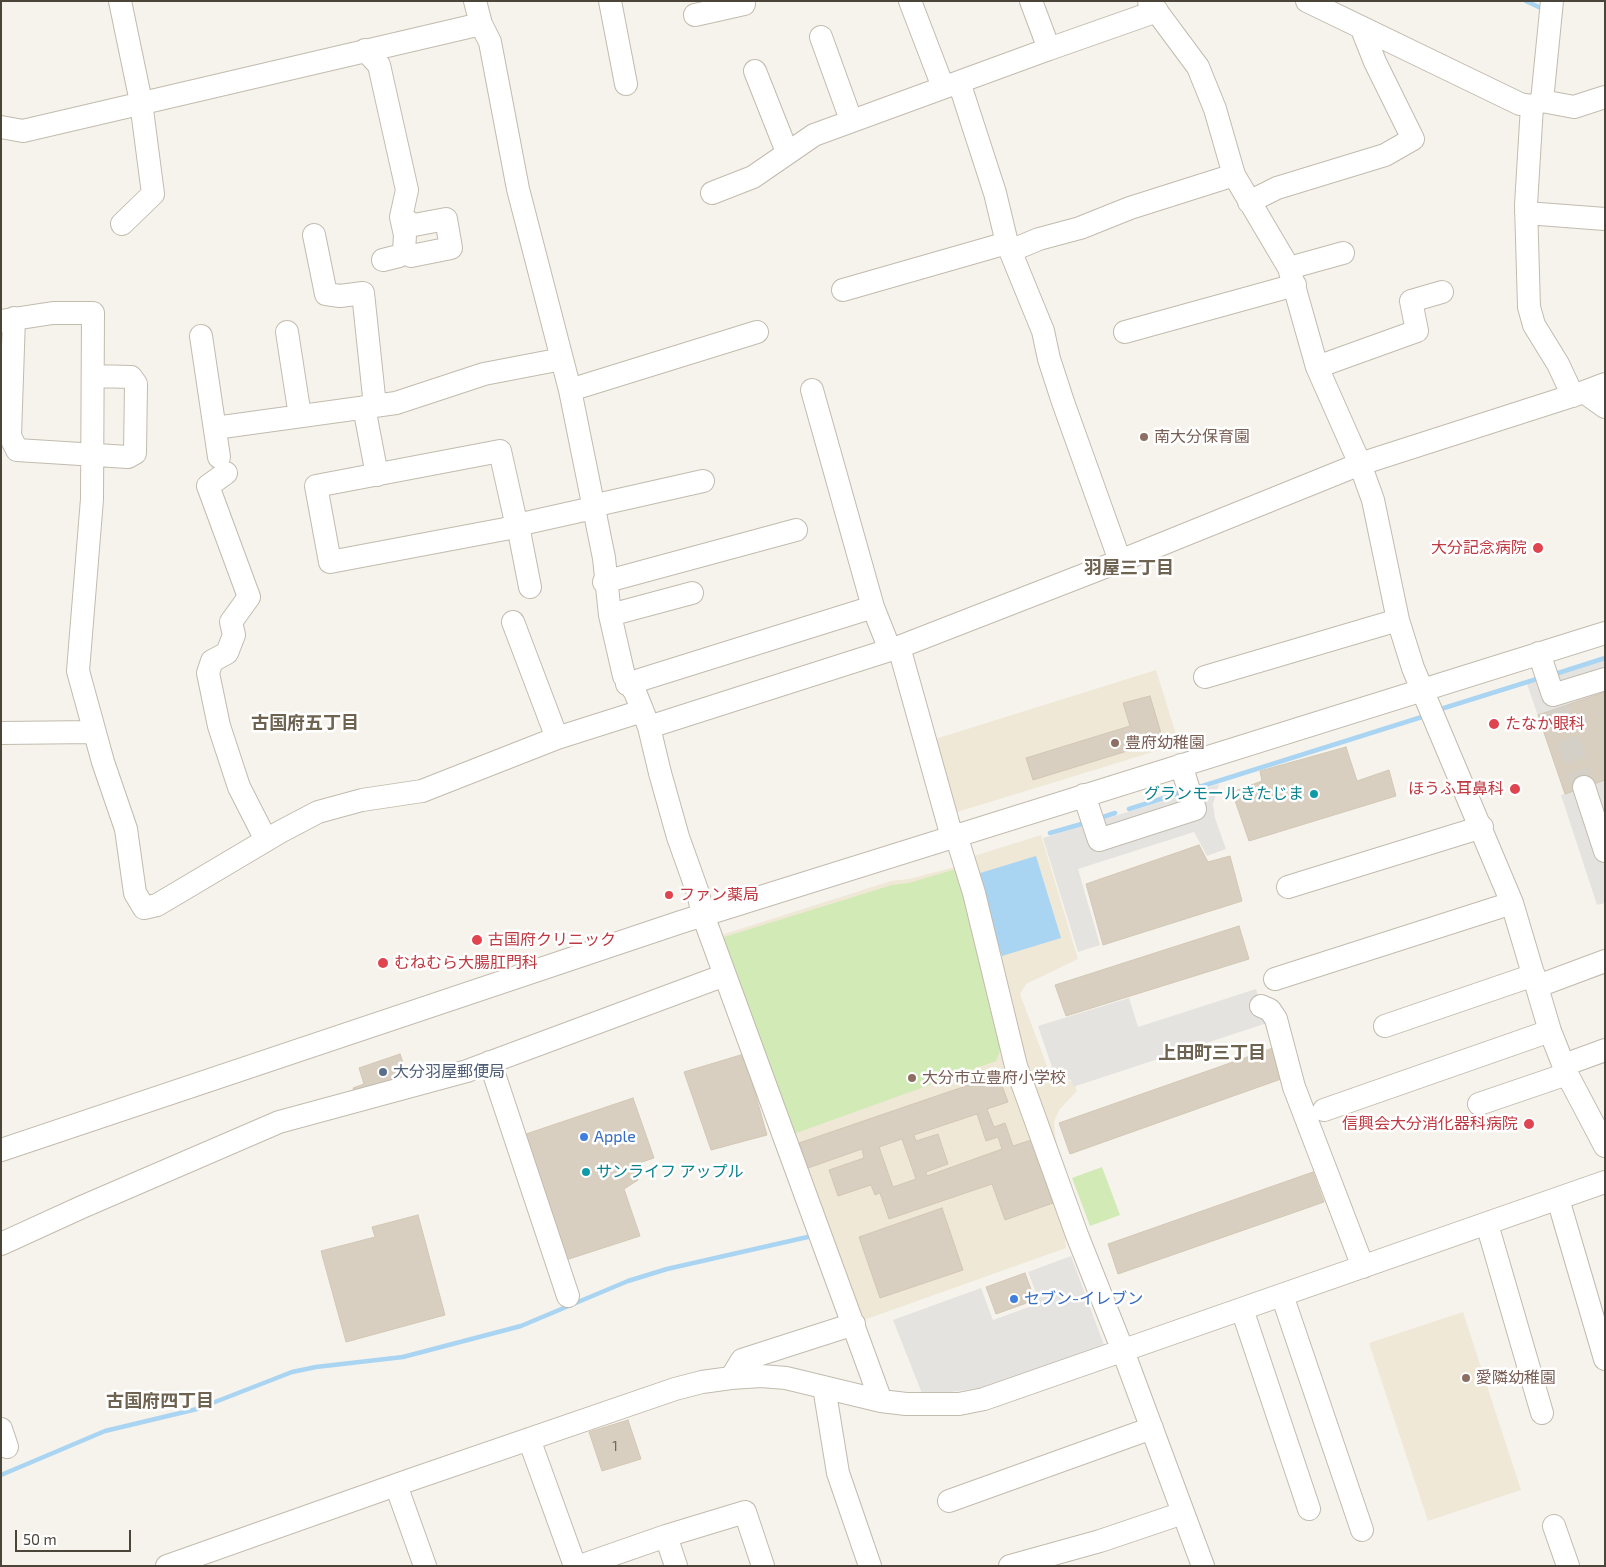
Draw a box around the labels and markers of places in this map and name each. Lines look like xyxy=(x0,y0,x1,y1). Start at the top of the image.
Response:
place label: 南大分保育園 xyxy=(1154,427,1250,447)
marker: 南大分保育園 xyxy=(1138,431,1150,443)
place label: 大分記念病院 xyxy=(1431,538,1527,558)
marker: 大分記念病院 xyxy=(1531,541,1545,555)
place label: たなか眼科 xyxy=(1505,714,1585,734)
marker: たなか眼科 xyxy=(1487,717,1501,731)
place label: 豊府幼稚園 xyxy=(1125,733,1205,753)
marker: 豊府幼稚園 xyxy=(1109,737,1121,749)
place label: ほうふ耳鼻科 xyxy=(1408,779,1504,799)
marker: ほうふ耳鼻科 xyxy=(1508,782,1522,796)
place label: グランモールきたじま xyxy=(1144,784,1304,804)
marker: グランモールきたじま xyxy=(1308,788,1320,800)
place label: ファン薬局 xyxy=(679,885,759,905)
marker: ファン薬局 xyxy=(663,889,675,901)
place label: 古国府クリニック xyxy=(488,930,616,950)
marker: 古国府クリニック xyxy=(470,933,484,947)
place label: むねむら大腸肛門科 xyxy=(394,953,538,973)
marker: むねむら大腸肛門科 xyxy=(376,956,390,970)
place label: 大分羽屋郵便局 xyxy=(393,1062,505,1082)
marker: 大分羽屋郵便局 xyxy=(377,1066,389,1078)
place label: 大分市立豊府小学校 xyxy=(922,1068,1066,1088)
marker: 大分市立豊府小学校 xyxy=(906,1072,918,1084)
place label: 信興会大分消化器科病院 xyxy=(1342,1114,1518,1134)
marker: 信興会大分消化器科病院 xyxy=(1522,1117,1536,1131)
place label: Apple xyxy=(594,1127,636,1147)
marker: Apple xyxy=(578,1131,590,1143)
place label: サンライフ アップル xyxy=(596,1162,744,1182)
marker: サンライフ アップル xyxy=(580,1166,592,1178)
place label: セブン-イレブン xyxy=(1024,1289,1143,1309)
marker: セブン-イレブン xyxy=(1008,1293,1020,1305)
place label: 愛隣幼稚園 xyxy=(1476,1368,1556,1388)
marker: 愛隣幼稚園 xyxy=(1460,1372,1472,1384)

